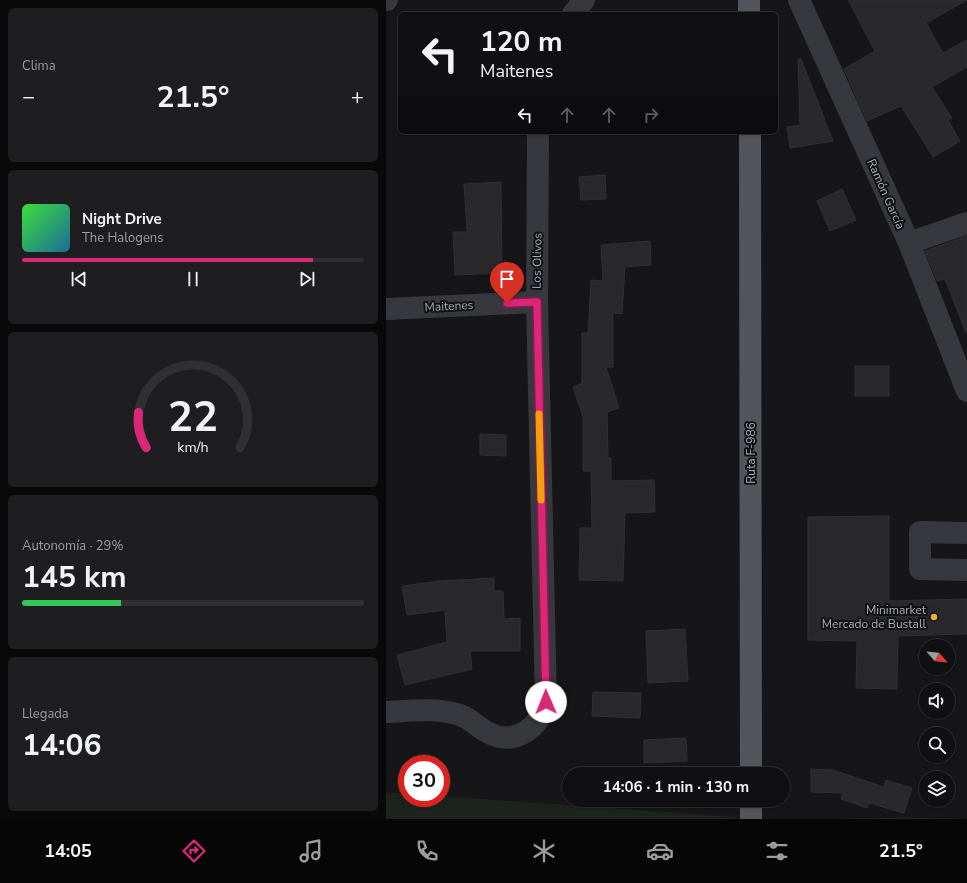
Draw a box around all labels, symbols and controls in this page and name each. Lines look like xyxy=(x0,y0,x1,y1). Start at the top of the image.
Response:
text: 120 m xyxy=(480,23,563,61)
icon: left xyxy=(414,28,466,80)
text: Clima xyxy=(22,57,56,75)
text: Maitenes xyxy=(480,59,553,83)
text: 21.5° xyxy=(157,77,229,118)
text: − xyxy=(22,82,35,112)
text: + xyxy=(351,82,364,112)
icon: left xyxy=(514,104,536,126)
icon: ahead xyxy=(556,104,578,126)
icon: ahead xyxy=(598,104,620,126)
icon: right xyxy=(640,104,662,126)
street label: Ramón García xyxy=(863,156,909,232)
text: Night Drive xyxy=(82,209,162,229)
text: The Halogens xyxy=(82,229,163,247)
street label: Los Olivos xyxy=(529,233,545,289)
pin xyxy=(490,262,524,303)
icon: previous xyxy=(68,268,90,290)
icon: pause xyxy=(182,268,204,290)
icon: next xyxy=(296,268,318,290)
icon: arrive xyxy=(496,268,518,290)
street label: Maitenes xyxy=(424,297,474,315)
text: 22 xyxy=(168,388,218,445)
street label: Ruta F-986 xyxy=(743,422,759,484)
text: km/h xyxy=(177,437,209,456)
text: Autonomía · 29% xyxy=(22,537,123,555)
text: 145 km xyxy=(22,557,127,598)
place label: Minimarket Mercado de Bustall xyxy=(822,602,927,632)
marker: Minimarket Mercado de Bustall xyxy=(929,612,939,622)
north arrow xyxy=(919,639,955,675)
map controls xyxy=(919,639,955,807)
position arrow xyxy=(525,681,567,723)
button: sound xyxy=(919,683,955,719)
text: Llegada xyxy=(22,705,69,723)
text: 14:06 xyxy=(22,725,101,766)
button: search xyxy=(919,727,955,763)
speed limit sign: 30 xyxy=(398,755,450,807)
button: layers xyxy=(919,771,955,807)
text: 14:06 · 1 min · 130 m xyxy=(603,777,749,797)
icon: directions xyxy=(180,837,208,865)
icon: music xyxy=(297,837,325,865)
icon: phone xyxy=(413,837,441,865)
icon: climate xyxy=(530,837,558,865)
icon: car xyxy=(646,837,674,865)
icon: filters xyxy=(763,837,791,865)
text: 14:05 xyxy=(44,839,92,863)
text: 21.5° xyxy=(879,839,923,863)

